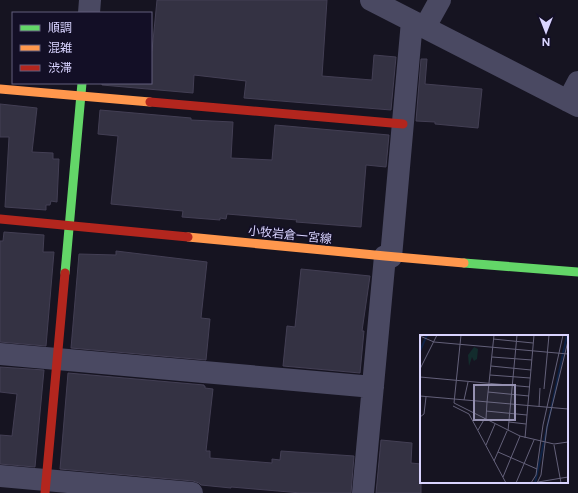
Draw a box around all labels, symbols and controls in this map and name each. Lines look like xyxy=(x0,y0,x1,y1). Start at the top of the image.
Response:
legend xyxy=(12,12,152,84)
north arrow xyxy=(526,12,566,52)
text: 順調 xyxy=(48,21,72,35)
text: N xyxy=(542,35,550,48)
text: 混雑 xyxy=(48,41,72,55)
text: 渋滞 xyxy=(48,61,72,75)
street label: 小牧岩倉一宮線 xyxy=(247,224,333,246)
inset map xyxy=(420,335,568,483)

